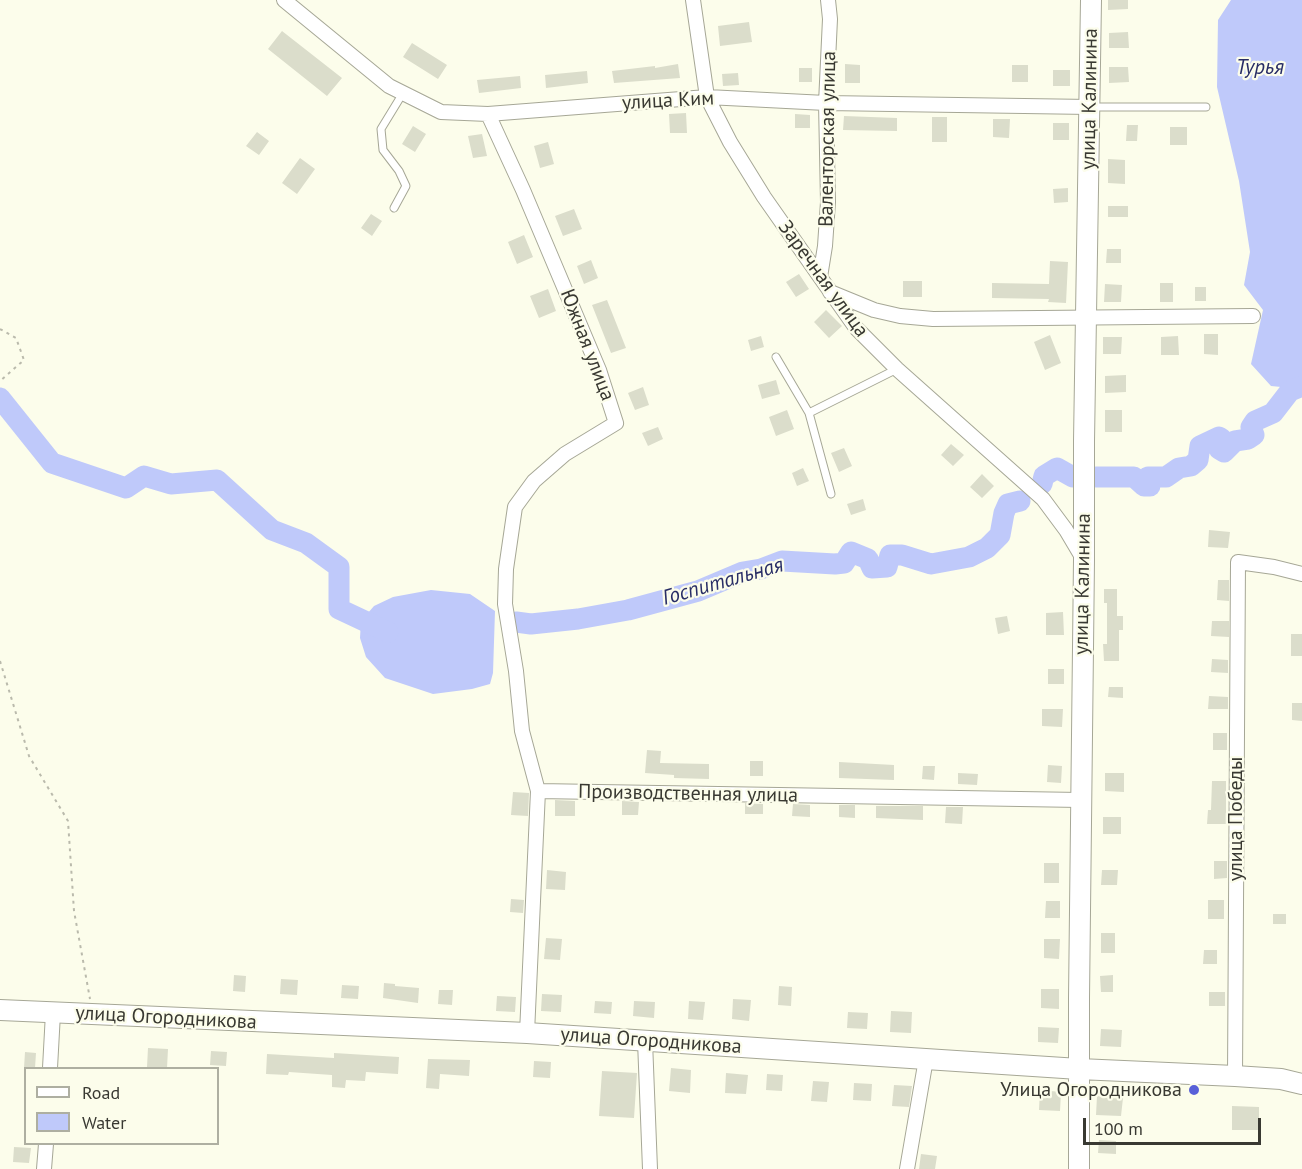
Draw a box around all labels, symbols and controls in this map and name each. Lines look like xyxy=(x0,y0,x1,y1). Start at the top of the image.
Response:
street label: улица Калинина xyxy=(1077,28,1103,170)
street label: Валенторская улица xyxy=(814,51,842,227)
water label: Турья xyxy=(1236,55,1284,81)
street label: улица Ким xyxy=(621,87,715,115)
street label: Заречная улица xyxy=(773,216,873,342)
street label: Южная улица xyxy=(555,286,619,404)
street label: улица Калинина xyxy=(1070,513,1096,655)
water label: Госпитальная xyxy=(660,553,786,611)
street label: улица Победы xyxy=(1224,757,1248,881)
street label: Производственная улица xyxy=(578,780,798,808)
street label: улица Огородникова xyxy=(75,1001,257,1035)
street label: улица Огородникова xyxy=(560,1023,742,1059)
legend xyxy=(24,1067,219,1145)
place label: Улица Огородникова xyxy=(1000,1078,1182,1102)
text: Road xyxy=(82,1081,120,1104)
marker: Улица Огородникова xyxy=(1187,1083,1201,1097)
scale bar xyxy=(1086,1106,1264,1144)
text: Water xyxy=(82,1111,126,1134)
text: 100 m xyxy=(1094,1117,1143,1140)

